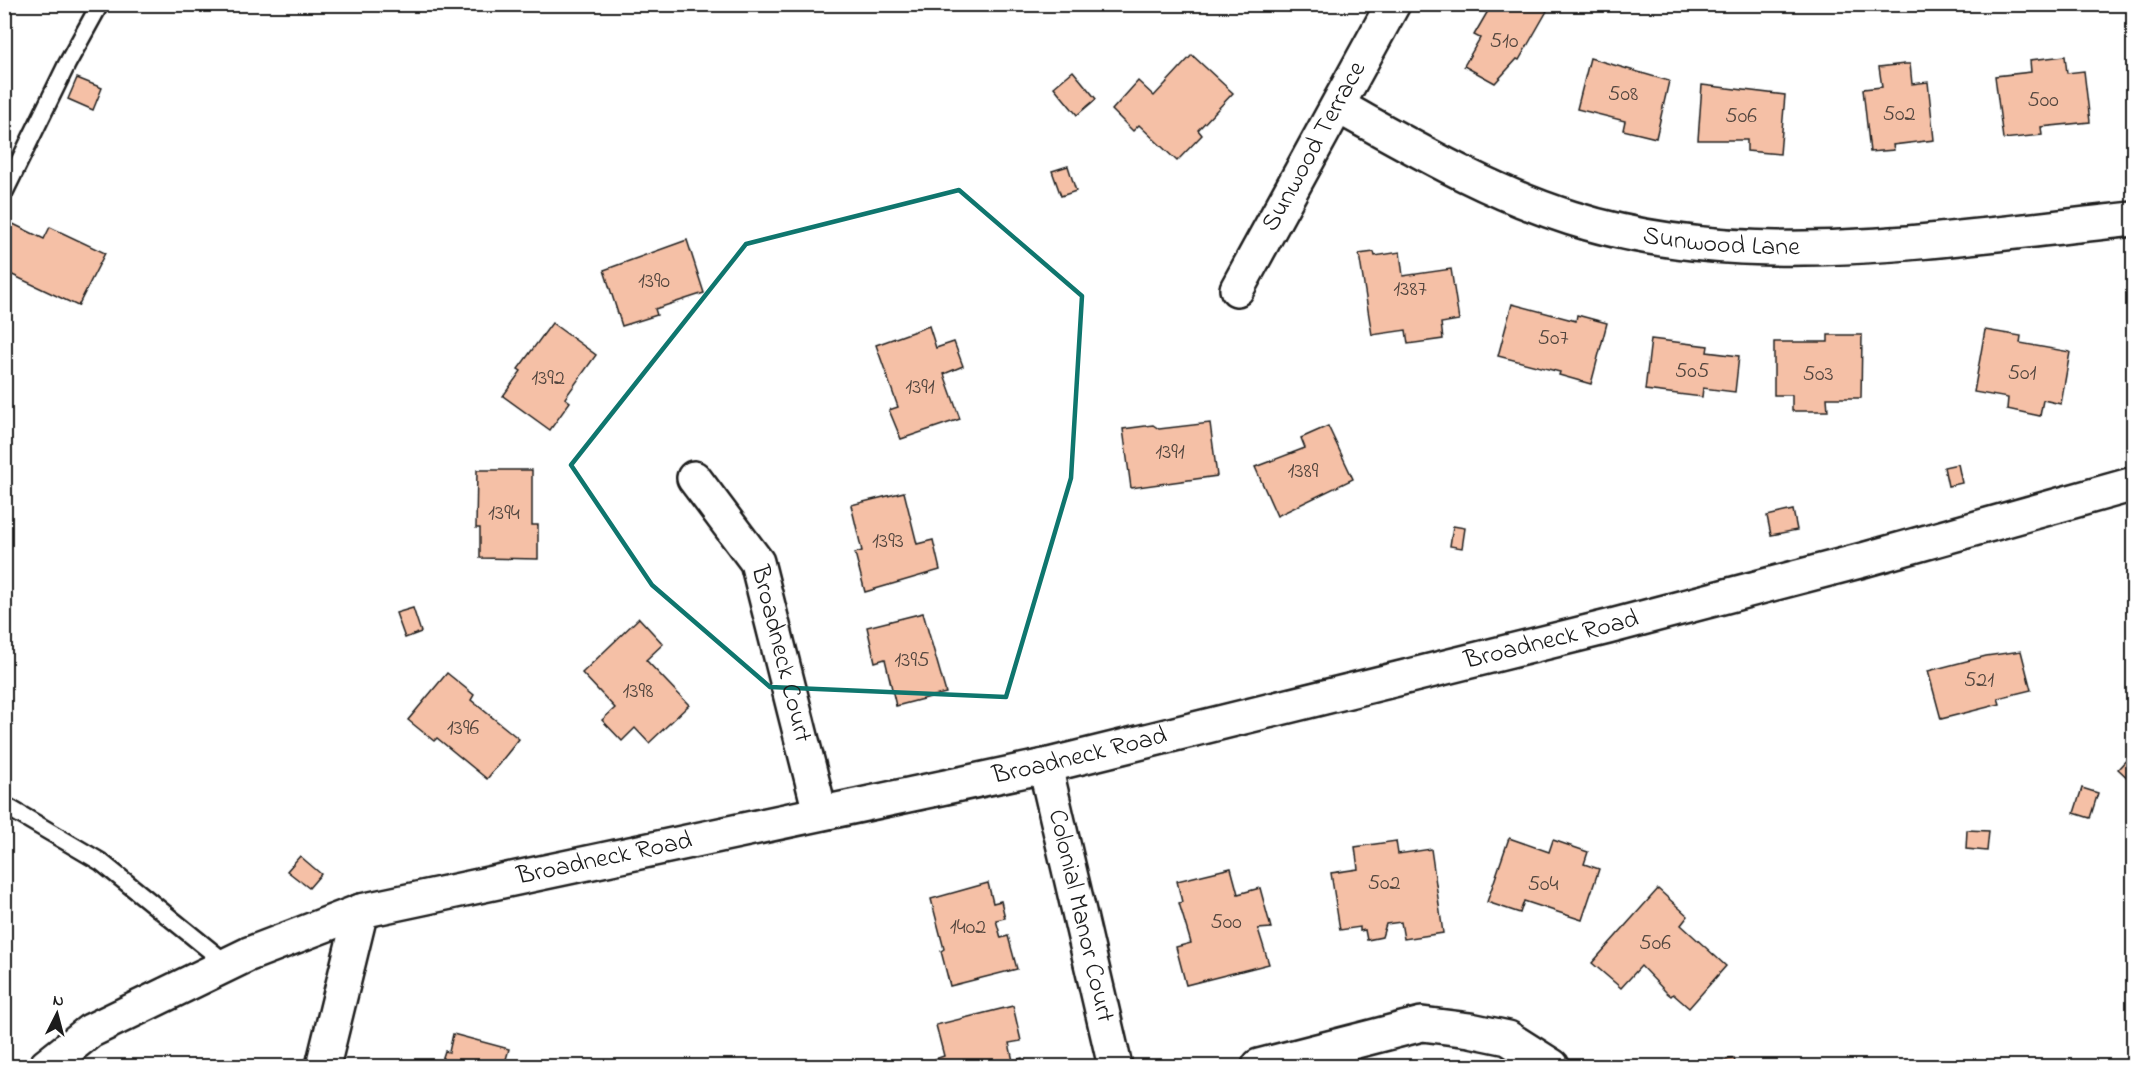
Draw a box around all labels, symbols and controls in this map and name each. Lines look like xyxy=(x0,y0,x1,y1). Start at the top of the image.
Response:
house number: 510 xyxy=(1489,26,1519,58)
street label: Sunwood Terrace xyxy=(1253,54,1377,239)
house number: 508 xyxy=(1608,79,1638,111)
house number: 500 xyxy=(2027,85,2059,117)
house number: 502 xyxy=(1882,99,1916,131)
house number: 506 xyxy=(1725,101,1757,133)
street label: Sunwood Lane xyxy=(1640,217,1800,267)
house number: 1390 xyxy=(638,266,670,298)
house number: 1387 xyxy=(1393,274,1427,306)
house number: 507 xyxy=(1537,323,1569,355)
house number: 505 xyxy=(1675,356,1709,388)
house number: 501 xyxy=(2007,358,2037,390)
house number: 503 xyxy=(1802,359,1834,391)
house number: 1392 xyxy=(531,363,565,395)
house number: 1391 xyxy=(905,372,935,404)
house number: 1391 xyxy=(1155,437,1185,469)
house number: 1389 xyxy=(1288,456,1319,488)
house number: 1394 xyxy=(488,498,520,530)
house number: 1393 xyxy=(872,526,904,558)
street label: Broadneck Court xyxy=(739,561,821,747)
street label: Broadneck Road xyxy=(1460,601,1643,681)
house number: 1395 xyxy=(894,645,930,677)
house number: 521 xyxy=(1964,665,1994,697)
house number: 1398 xyxy=(623,676,653,708)
house number: 1396 xyxy=(447,713,480,745)
street label: Broadneck Road xyxy=(988,717,1171,796)
street label: Colonial Manor Court xyxy=(1037,806,1123,1026)
street label: Broadneck Road xyxy=(513,822,696,897)
house number: 502 xyxy=(1367,868,1401,900)
house number: 504 xyxy=(1527,869,1559,901)
house number: 500 xyxy=(1210,907,1242,939)
house number: 1402 xyxy=(950,912,986,944)
house number: 506 xyxy=(1639,928,1671,960)
north arrow xyxy=(27,984,87,1044)
text: N xyxy=(52,989,65,1014)

